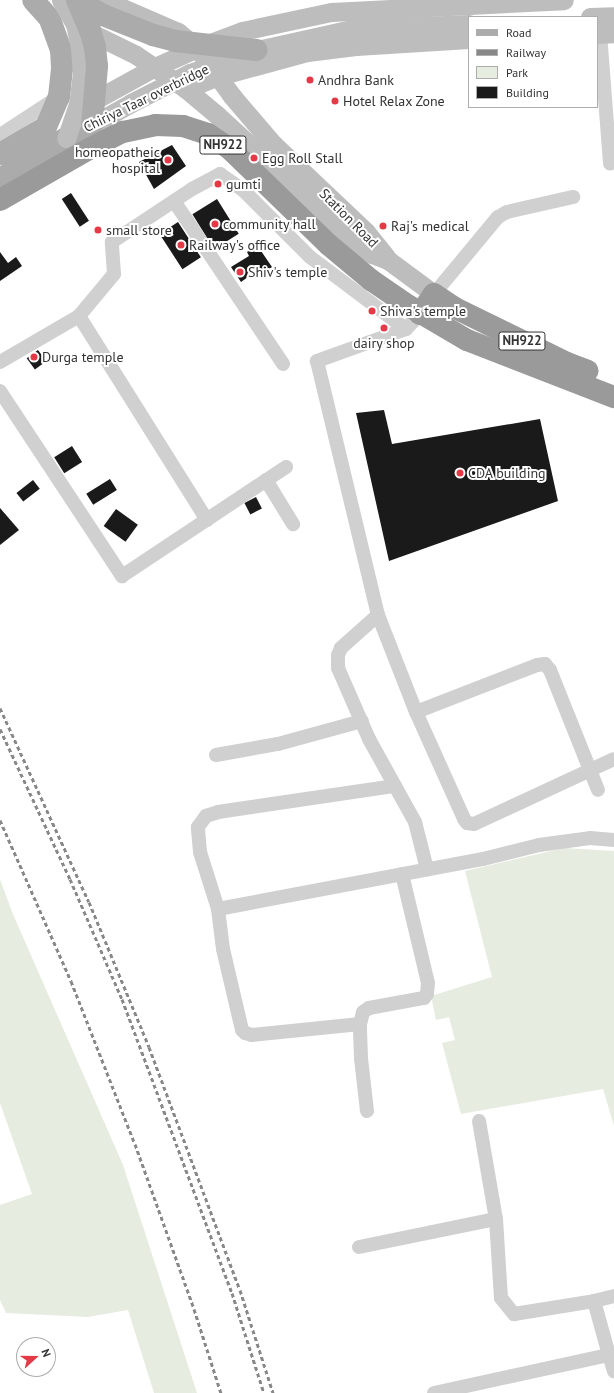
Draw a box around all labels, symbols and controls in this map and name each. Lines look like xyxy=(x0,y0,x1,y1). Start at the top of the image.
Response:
legend xyxy=(468,16,598,108)
text: Road xyxy=(506,25,531,40)
text: Railway xyxy=(506,45,546,60)
street label: Chiriya Taar overbridge xyxy=(80,60,212,136)
text: Park xyxy=(506,65,528,80)
place label: Andhra Bank xyxy=(318,72,394,88)
marker: Andhra Bank xyxy=(305,75,315,85)
text: Building xyxy=(506,85,549,100)
place label: Hotel Relax Zone xyxy=(343,93,445,109)
marker: Hotel Relax Zone xyxy=(330,96,340,106)
road number: NH922 xyxy=(199,134,247,156)
place label: homeopatheic hospital xyxy=(75,144,160,176)
place label: Egg Roll Stall xyxy=(262,150,343,166)
marker: Egg Roll Stall xyxy=(249,153,259,163)
marker: homeopatheic hospital xyxy=(163,155,173,165)
place label: gumti xyxy=(226,176,261,192)
marker: gumti xyxy=(213,179,223,189)
street label: Station Road xyxy=(316,185,382,251)
place label: community hall xyxy=(223,216,316,232)
place label: Raj's medical xyxy=(391,218,469,234)
marker: community hall xyxy=(210,219,220,229)
marker: Raj's medical xyxy=(378,221,388,231)
place label: small store xyxy=(106,222,172,238)
marker: small store xyxy=(93,225,103,235)
place label: Railway's office xyxy=(189,237,280,253)
marker: Railway's office xyxy=(176,240,186,250)
place label: Shiv's temple xyxy=(248,264,327,280)
marker: Shiv's temple xyxy=(235,267,245,277)
place label: Shiva's temple xyxy=(380,303,466,319)
marker: Shiva's temple xyxy=(367,306,377,316)
marker: dairy shop xyxy=(379,323,389,333)
road number: NH922 xyxy=(498,330,546,352)
place label: dairy shop xyxy=(353,335,415,351)
place label: Durga temple xyxy=(42,349,124,365)
marker: Durga temple xyxy=(29,352,39,362)
place label: CDA building xyxy=(468,465,546,481)
marker: CDA building xyxy=(455,468,465,478)
north arrow xyxy=(16,1337,56,1377)
text: N xyxy=(38,1347,54,1359)

